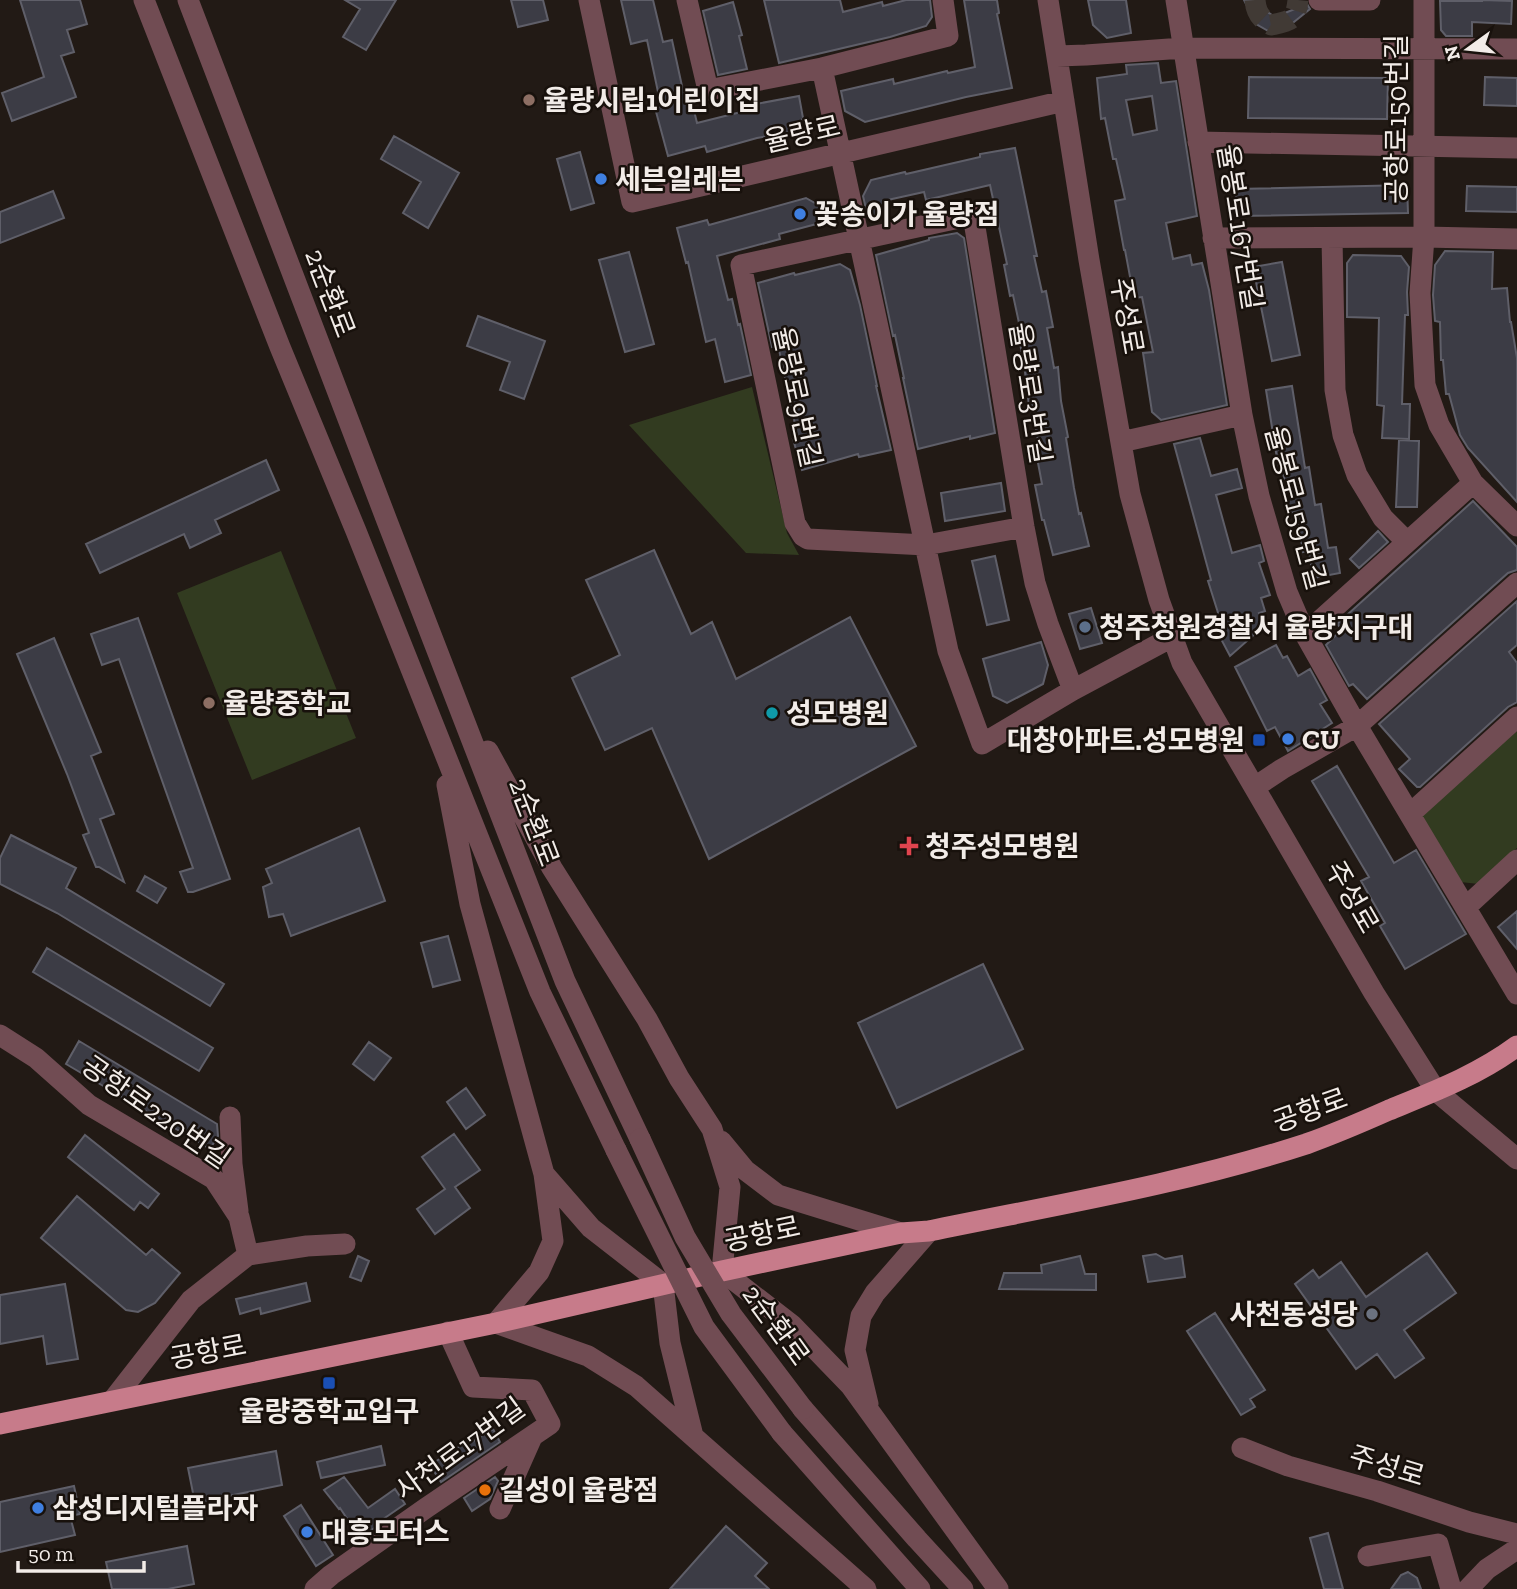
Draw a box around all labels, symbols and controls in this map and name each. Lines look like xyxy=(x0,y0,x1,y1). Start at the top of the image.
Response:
north arrow xyxy=(1433,14,1503,84)
street label: 공항로150번길 xyxy=(1380,34,1413,204)
text: N xyxy=(1439,43,1465,63)
place label: 율량시립1어린이집 xyxy=(543,84,760,117)
marker: 율량시립1어린이집 xyxy=(521,92,537,108)
street label: 율량로 xyxy=(761,109,843,159)
street label: 율봉로167번길 xyxy=(1211,142,1269,312)
place label: 세븐일레븐 xyxy=(615,163,744,196)
marker: 세븐일레븐 xyxy=(593,171,609,187)
place label: 꽃송이가 율량점 xyxy=(814,198,1000,231)
marker: 꽃송이가 율량점 xyxy=(792,206,808,222)
street label: 2순환로 xyxy=(298,244,362,342)
street label: 주성로 xyxy=(1104,275,1150,357)
street label: 율량로3번길 xyxy=(1003,320,1057,466)
street label: 율량로9번길 xyxy=(766,323,828,471)
street label: 율봉로159번길 xyxy=(1258,422,1334,594)
place label: 청주청원경찰서 율량지구대 xyxy=(1099,611,1413,644)
marker: 청주청원경찰서 율량지구대 xyxy=(1077,619,1093,635)
place label: 율량중학교 xyxy=(223,687,352,720)
marker: 율량중학교 xyxy=(201,695,217,711)
place label: 성모병원 xyxy=(786,697,889,730)
marker: 성모병원 xyxy=(764,705,780,721)
place label: CU xyxy=(1302,723,1340,756)
place label: 대창아파트.성모병원 xyxy=(1007,724,1245,757)
marker: CU xyxy=(1280,731,1296,747)
marker: 대창아파트.성모병원 xyxy=(1251,732,1267,748)
street label: 2순환로 xyxy=(502,773,566,871)
place label: 청주성모병원 xyxy=(925,830,1080,863)
marker: 청주성모병원 xyxy=(899,836,919,856)
street label: 주성로 xyxy=(1318,855,1386,939)
street label: 공항로220번길 xyxy=(75,1049,237,1175)
street label: 공항로 xyxy=(1268,1081,1352,1139)
street label: 공항로 xyxy=(721,1210,803,1258)
street label: 2순환로 xyxy=(736,1278,816,1372)
place label: 사천동성당 xyxy=(1229,1298,1358,1331)
marker: 사천동성당 xyxy=(1364,1306,1380,1322)
street label: 공항로 xyxy=(167,1328,249,1376)
marker: 율량중학교입구 xyxy=(321,1375,337,1391)
street label: 사천로17번길 xyxy=(389,1391,531,1507)
place label: 율량중학교입구 xyxy=(239,1395,419,1428)
street label: 주성로 xyxy=(1345,1439,1429,1493)
place label: 길성이 율량점 xyxy=(499,1474,659,1507)
marker: 길성이 율량점 xyxy=(477,1482,493,1498)
place label: 삼성디지털플라자 xyxy=(52,1492,258,1525)
marker: 삼성디지털플라자 xyxy=(30,1500,46,1516)
place label: 대흥모터스 xyxy=(321,1516,450,1549)
marker: 대흥모터스 xyxy=(299,1524,315,1540)
scale bar xyxy=(18,1530,144,1574)
text: 50 m xyxy=(28,1541,74,1566)

